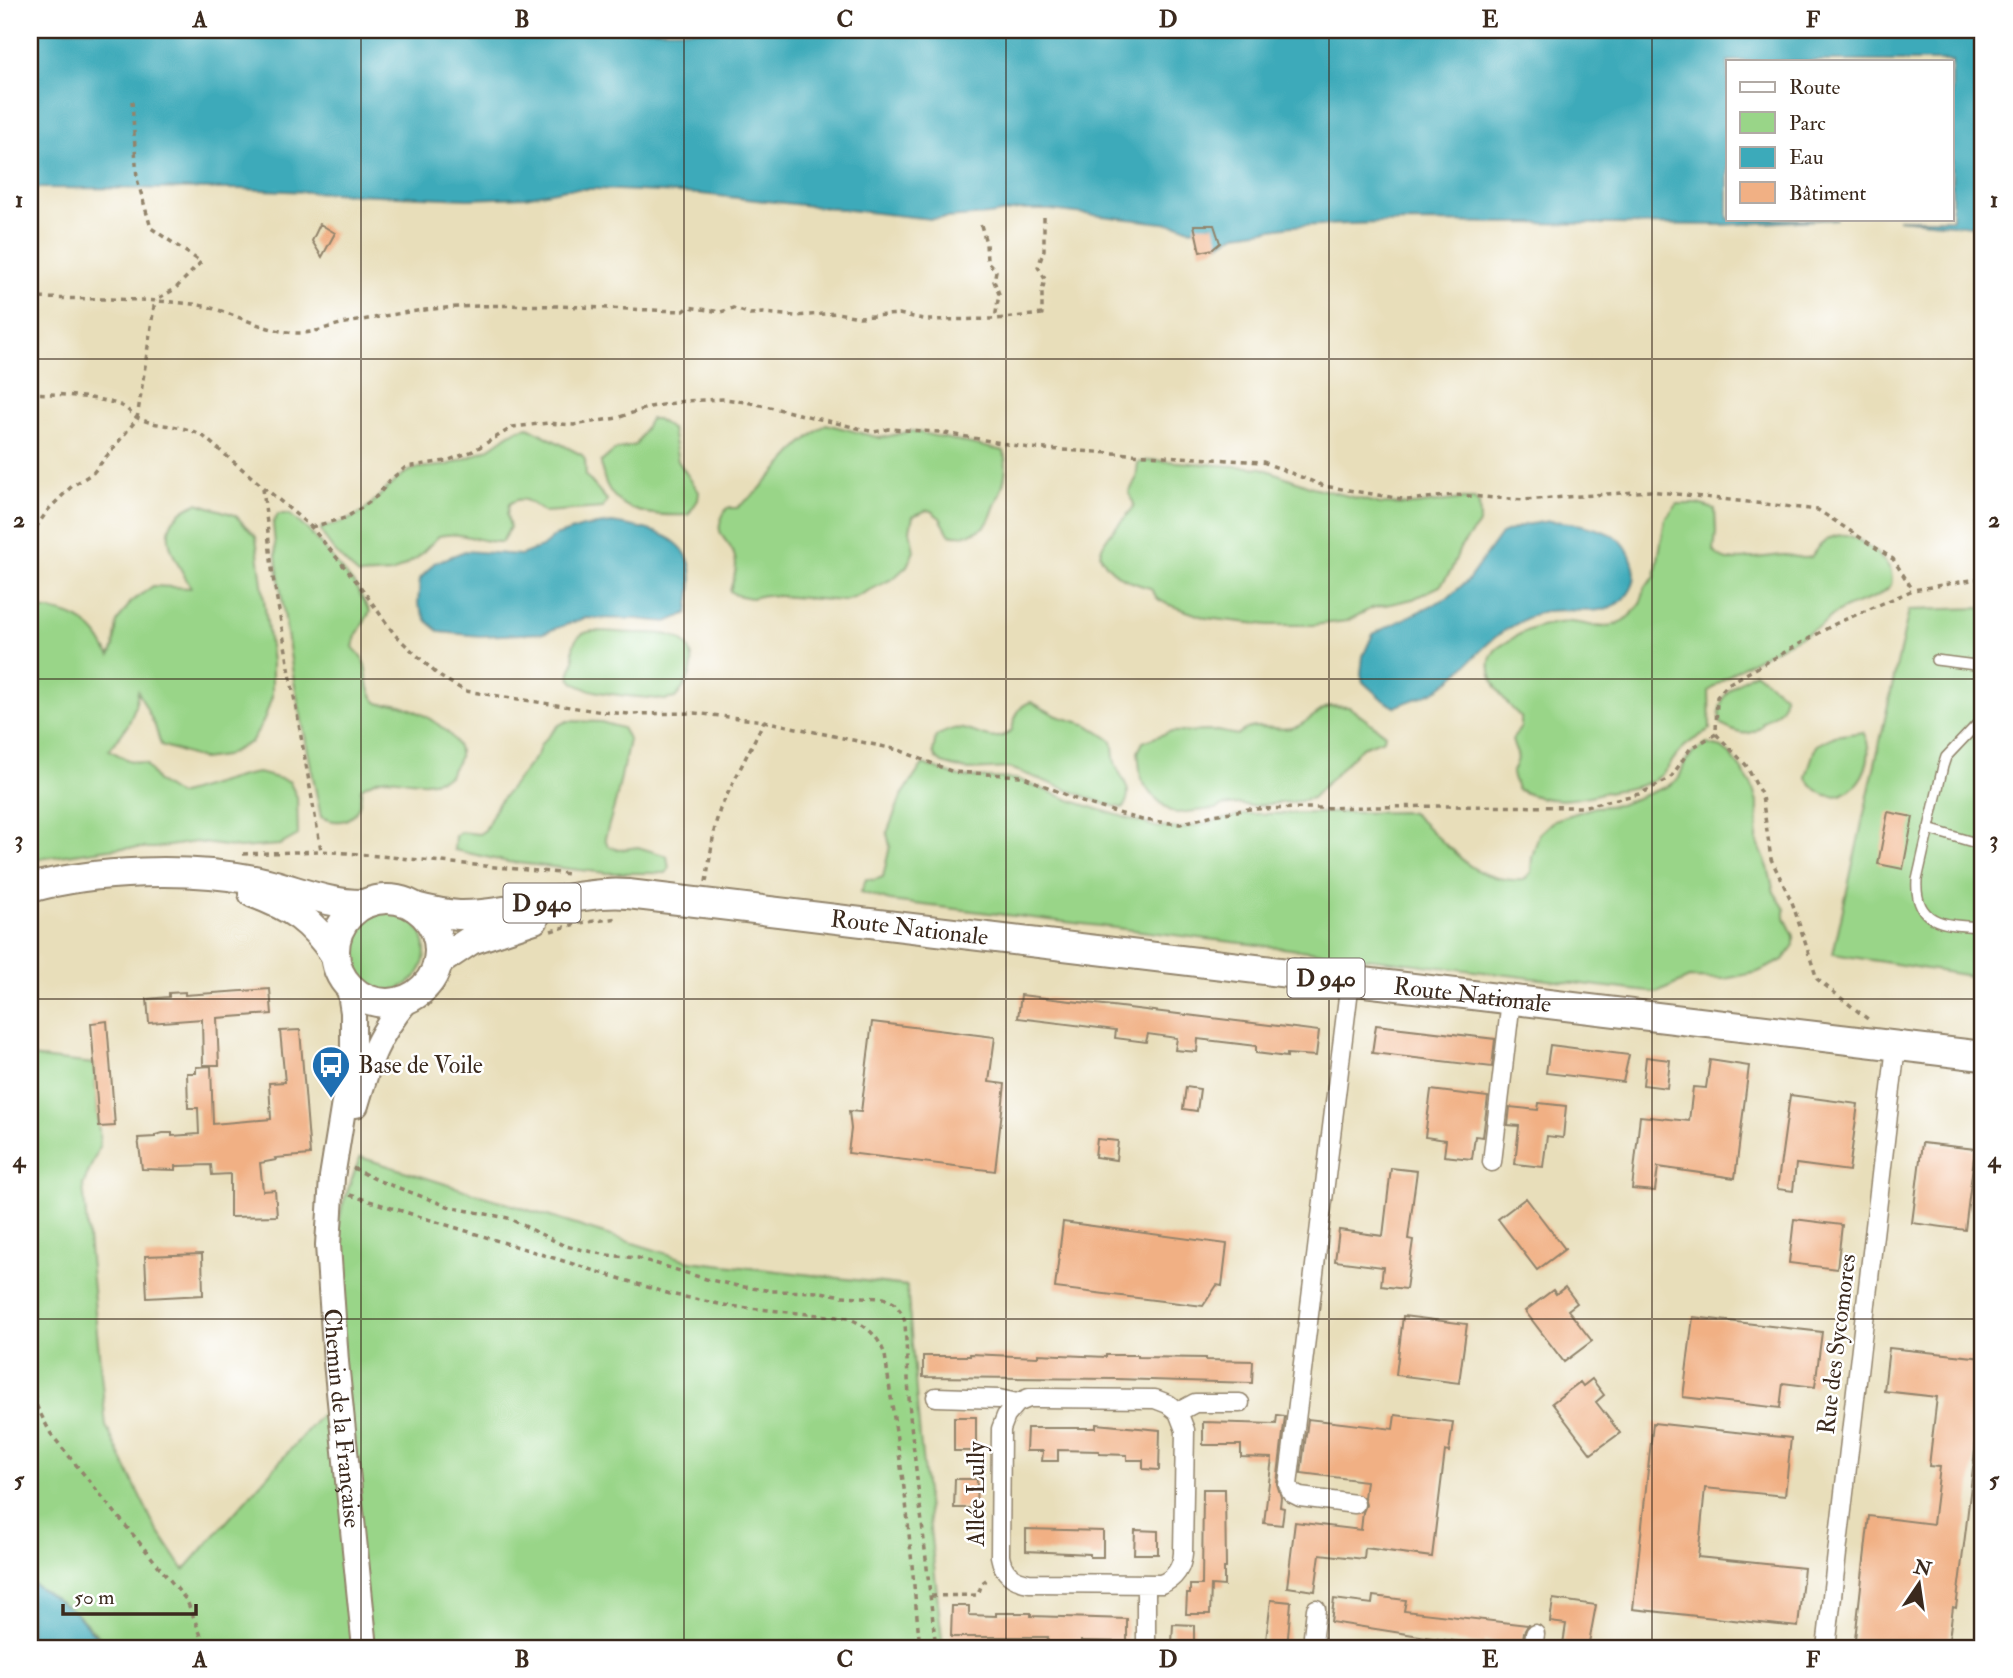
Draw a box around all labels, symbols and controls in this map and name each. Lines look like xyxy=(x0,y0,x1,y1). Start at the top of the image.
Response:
text: A xyxy=(192,5,208,34)
text: B xyxy=(514,5,530,34)
text: C xyxy=(837,5,853,34)
text: D xyxy=(1159,5,1177,34)
text: E xyxy=(1482,5,1499,34)
text: F xyxy=(1806,5,1821,34)
legend xyxy=(1726,60,1954,220)
text: Route xyxy=(1789,74,1841,101)
text: Parc xyxy=(1789,110,1826,137)
text: Eau xyxy=(1789,144,1824,171)
text: Bâtiment xyxy=(1789,180,1866,207)
text: 1 xyxy=(15,185,23,214)
text: 1 xyxy=(1990,185,1998,214)
text: 2 xyxy=(13,505,25,534)
text: 2 xyxy=(1988,505,2000,534)
text: 3 xyxy=(15,825,23,854)
text: 3 xyxy=(1990,825,1998,854)
road number: D 940 xyxy=(504,884,580,922)
street label: Route Nationale xyxy=(829,903,990,952)
road number: D 940 xyxy=(1288,959,1364,998)
street label: Route Nationale xyxy=(1392,970,1553,1020)
bus stop icon: Base de Voile xyxy=(310,1044,352,1099)
place label: Base de Voile xyxy=(358,1050,483,1081)
text: 4 xyxy=(12,1145,27,1174)
text: 4 xyxy=(1987,1145,2002,1174)
street label: Rue des Sycomores xyxy=(1811,1252,1863,1436)
street label: Chemin de la Française xyxy=(317,1307,368,1530)
street label: Allée Lully xyxy=(961,1441,992,1548)
text: 5 xyxy=(14,1465,25,1494)
text: 5 xyxy=(1989,1465,2000,1494)
north arrow xyxy=(1884,1548,1954,1618)
text: N xyxy=(1911,1555,1935,1582)
scale bar xyxy=(63,1573,196,1617)
text: 50 m xyxy=(74,1584,115,1611)
text: A xyxy=(192,1645,208,1674)
text: B xyxy=(514,1645,530,1674)
text: C xyxy=(837,1645,853,1674)
text: D xyxy=(1159,1645,1177,1674)
text: E xyxy=(1482,1645,1499,1674)
text: F xyxy=(1806,1645,1821,1674)

